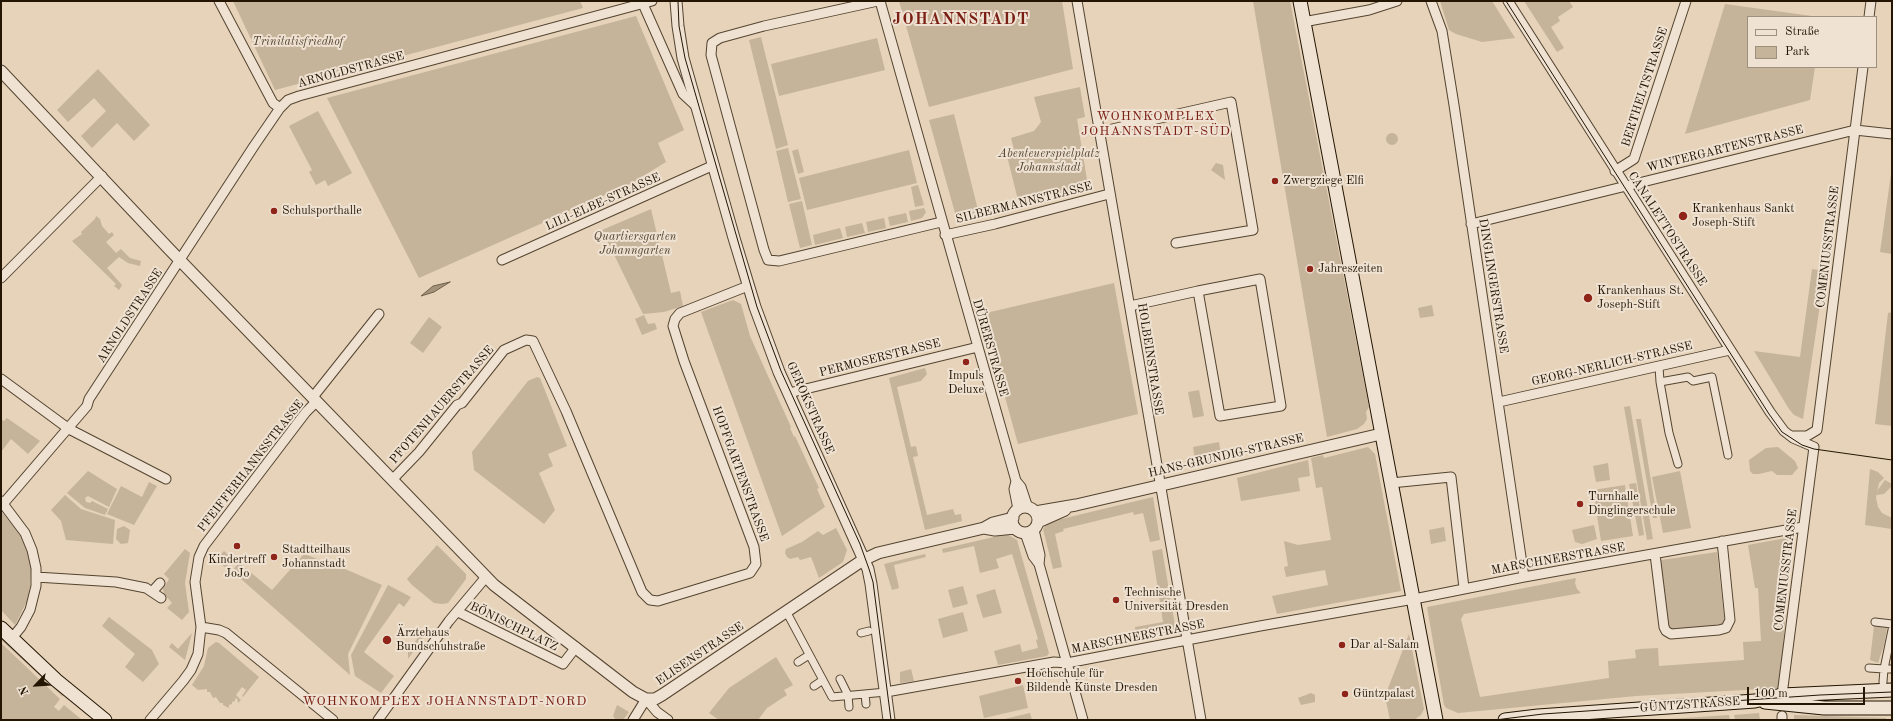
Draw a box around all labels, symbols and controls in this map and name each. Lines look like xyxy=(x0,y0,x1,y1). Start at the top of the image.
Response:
district label: JOHANNSTADT xyxy=(893,10,1029,30)
legend xyxy=(1747,16,1877,68)
street label: BERTHELTSTRASSE xyxy=(1619,25,1671,149)
text: Straße xyxy=(1785,26,1819,38)
park label: Trinitatisfriedhof xyxy=(252,35,344,49)
text: Park xyxy=(1785,46,1810,58)
street label: ARNOLDSTRASSE xyxy=(296,49,406,91)
district label: WOHNKOMPLEX JOHANNSTADT-SÜD xyxy=(1081,109,1231,140)
street label: WINTERGARTENSTRASSE xyxy=(1645,123,1805,175)
park label: Abenteuerspielplatz Johannstadt xyxy=(998,147,1100,175)
street label: CANALETTOSTRASSE xyxy=(1625,169,1709,289)
street label: LILI-ELBE-STRASSE xyxy=(543,170,663,234)
place label: Zwergziege Elfi xyxy=(1283,174,1364,188)
marker: Zwergziege Elfi xyxy=(1270,176,1280,186)
street label: SILBERMANNSTRASSE xyxy=(954,179,1094,227)
street label: COMENIUSSTRASSE xyxy=(1813,185,1843,309)
place label: Krankenhaus Sankt Joseph-Stift xyxy=(1692,202,1794,230)
place label: Schulsporthalle xyxy=(282,204,362,218)
marker: Schulsporthalle xyxy=(269,206,279,216)
marker: Krankenhaus Sankt Joseph-Stift xyxy=(1677,210,1689,222)
street label: DINGLINGERSTRASSE xyxy=(1475,218,1511,354)
park label: Quartiersgarten Johanngarten xyxy=(594,230,676,258)
place label: Jahreszeiten xyxy=(1318,262,1383,276)
marker: Jahreszeiten xyxy=(1305,264,1315,274)
street label: ARNOLDSTRASSE xyxy=(94,266,166,366)
place label: Krankenhaus St. Joseph-Stift xyxy=(1597,284,1684,312)
marker: Krankenhaus St. Joseph-Stift xyxy=(1582,292,1594,304)
street label: DÜRERSTRASSE xyxy=(969,298,1011,398)
street label: HOLBEINSTRASSE xyxy=(1134,302,1166,416)
street label: PERMOSERSTRASSE xyxy=(818,336,942,380)
street label: GEORG-NERLICH-STRASSE xyxy=(1530,338,1694,390)
street label: PFOTENHAUERSTRASSE xyxy=(387,343,497,467)
marker: Impuls Deluxe xyxy=(961,357,971,367)
street label: GEROKSTRASSE xyxy=(783,359,837,457)
place label: Impuls Deluxe xyxy=(948,369,984,397)
street label: PFEIFFERHANNSSTRASSE xyxy=(195,397,307,535)
street label: HOPFGARTENSTRASSE xyxy=(709,404,771,544)
street label: HANS-GRUNDIG-STRASSE xyxy=(1147,431,1305,481)
place label: Turnhalle Dinglingerschule xyxy=(1588,490,1676,518)
marker: Turnhalle Dinglingerschule xyxy=(1575,499,1585,509)
street label: COMENIUSSTRASSE xyxy=(1771,508,1801,632)
street label: MARSCHNERSTRASSE xyxy=(1490,540,1626,578)
marker: Kindertreff JoJo xyxy=(232,541,242,551)
place label: Stadtteilhaus Johannstadt xyxy=(282,543,350,571)
marker: Stadtteilhaus Johannstadt xyxy=(269,552,279,562)
place label: Kindertreff JoJo xyxy=(208,553,266,581)
place label: Technische Universität Dresden xyxy=(1124,586,1229,614)
marker: Technische Universität Dresden xyxy=(1111,595,1121,605)
street label: BÖNISCHPLATZ xyxy=(468,599,560,655)
street label: MARSCHNERSTRASSE xyxy=(1070,617,1206,657)
street label: ELISENSTRASSE xyxy=(653,619,747,689)
place label: Ärztehaus Bundschuhstraße xyxy=(396,626,485,654)
marker: Ärztehaus Bundschuhstraße xyxy=(381,634,393,646)
place label: Dar al-Salam xyxy=(1350,638,1419,652)
marker: Dar al-Salam xyxy=(1337,640,1347,650)
north arrow xyxy=(16,665,56,705)
place label: Hochschule für Bildende Künste Dresden xyxy=(1026,667,1158,695)
marker: Hochschule für Bildende Künste Dresden xyxy=(1013,676,1023,686)
scale bar xyxy=(1749,679,1867,705)
text: N xyxy=(18,684,31,696)
place label: Güntzpalast xyxy=(1353,687,1415,701)
text: 100 m xyxy=(1754,688,1788,700)
marker: Güntzpalast xyxy=(1340,689,1350,699)
district label: WOHNKOMPLEX JOHANNSTADT-NORD xyxy=(303,694,587,710)
street label: GÜNTZSTRASSE xyxy=(1639,694,1741,716)

